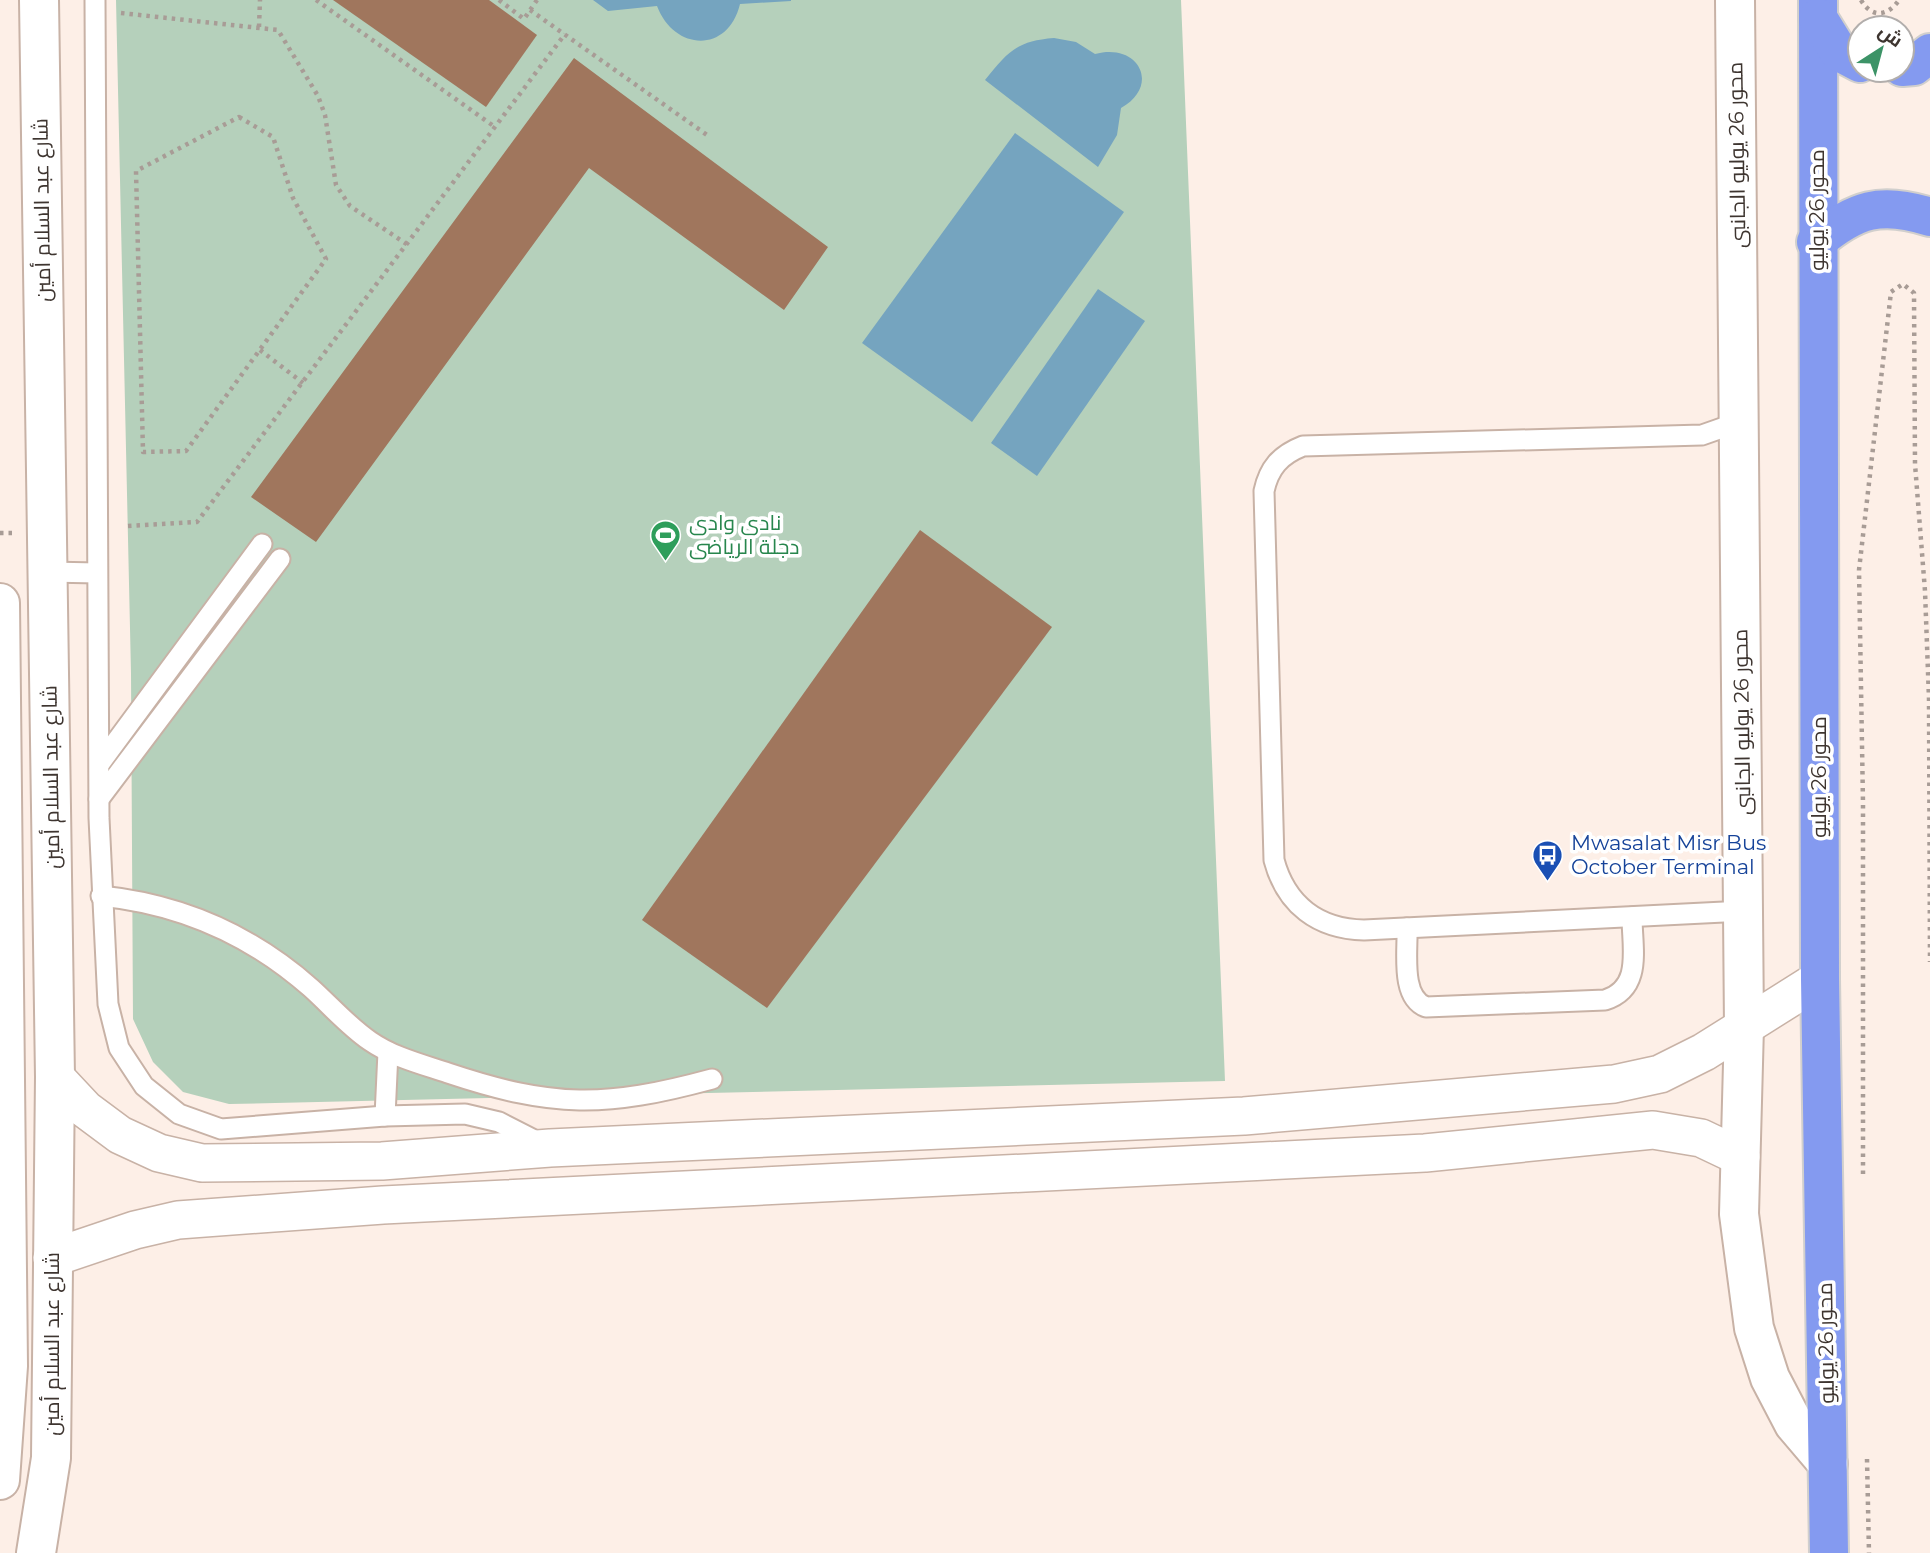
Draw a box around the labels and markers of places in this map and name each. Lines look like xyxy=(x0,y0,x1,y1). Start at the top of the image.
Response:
place label: نادي وادى دجلة الرياضى xyxy=(689,510,799,560)
sports icon: نادي وادى دجلة الرياضى xyxy=(649,518,683,562)
place label: Mwasalat Misr Bus October Terminal xyxy=(1571,830,1766,879)
bus stop icon: Mwasalat Misr Bus October Terminal xyxy=(1531,838,1565,882)

